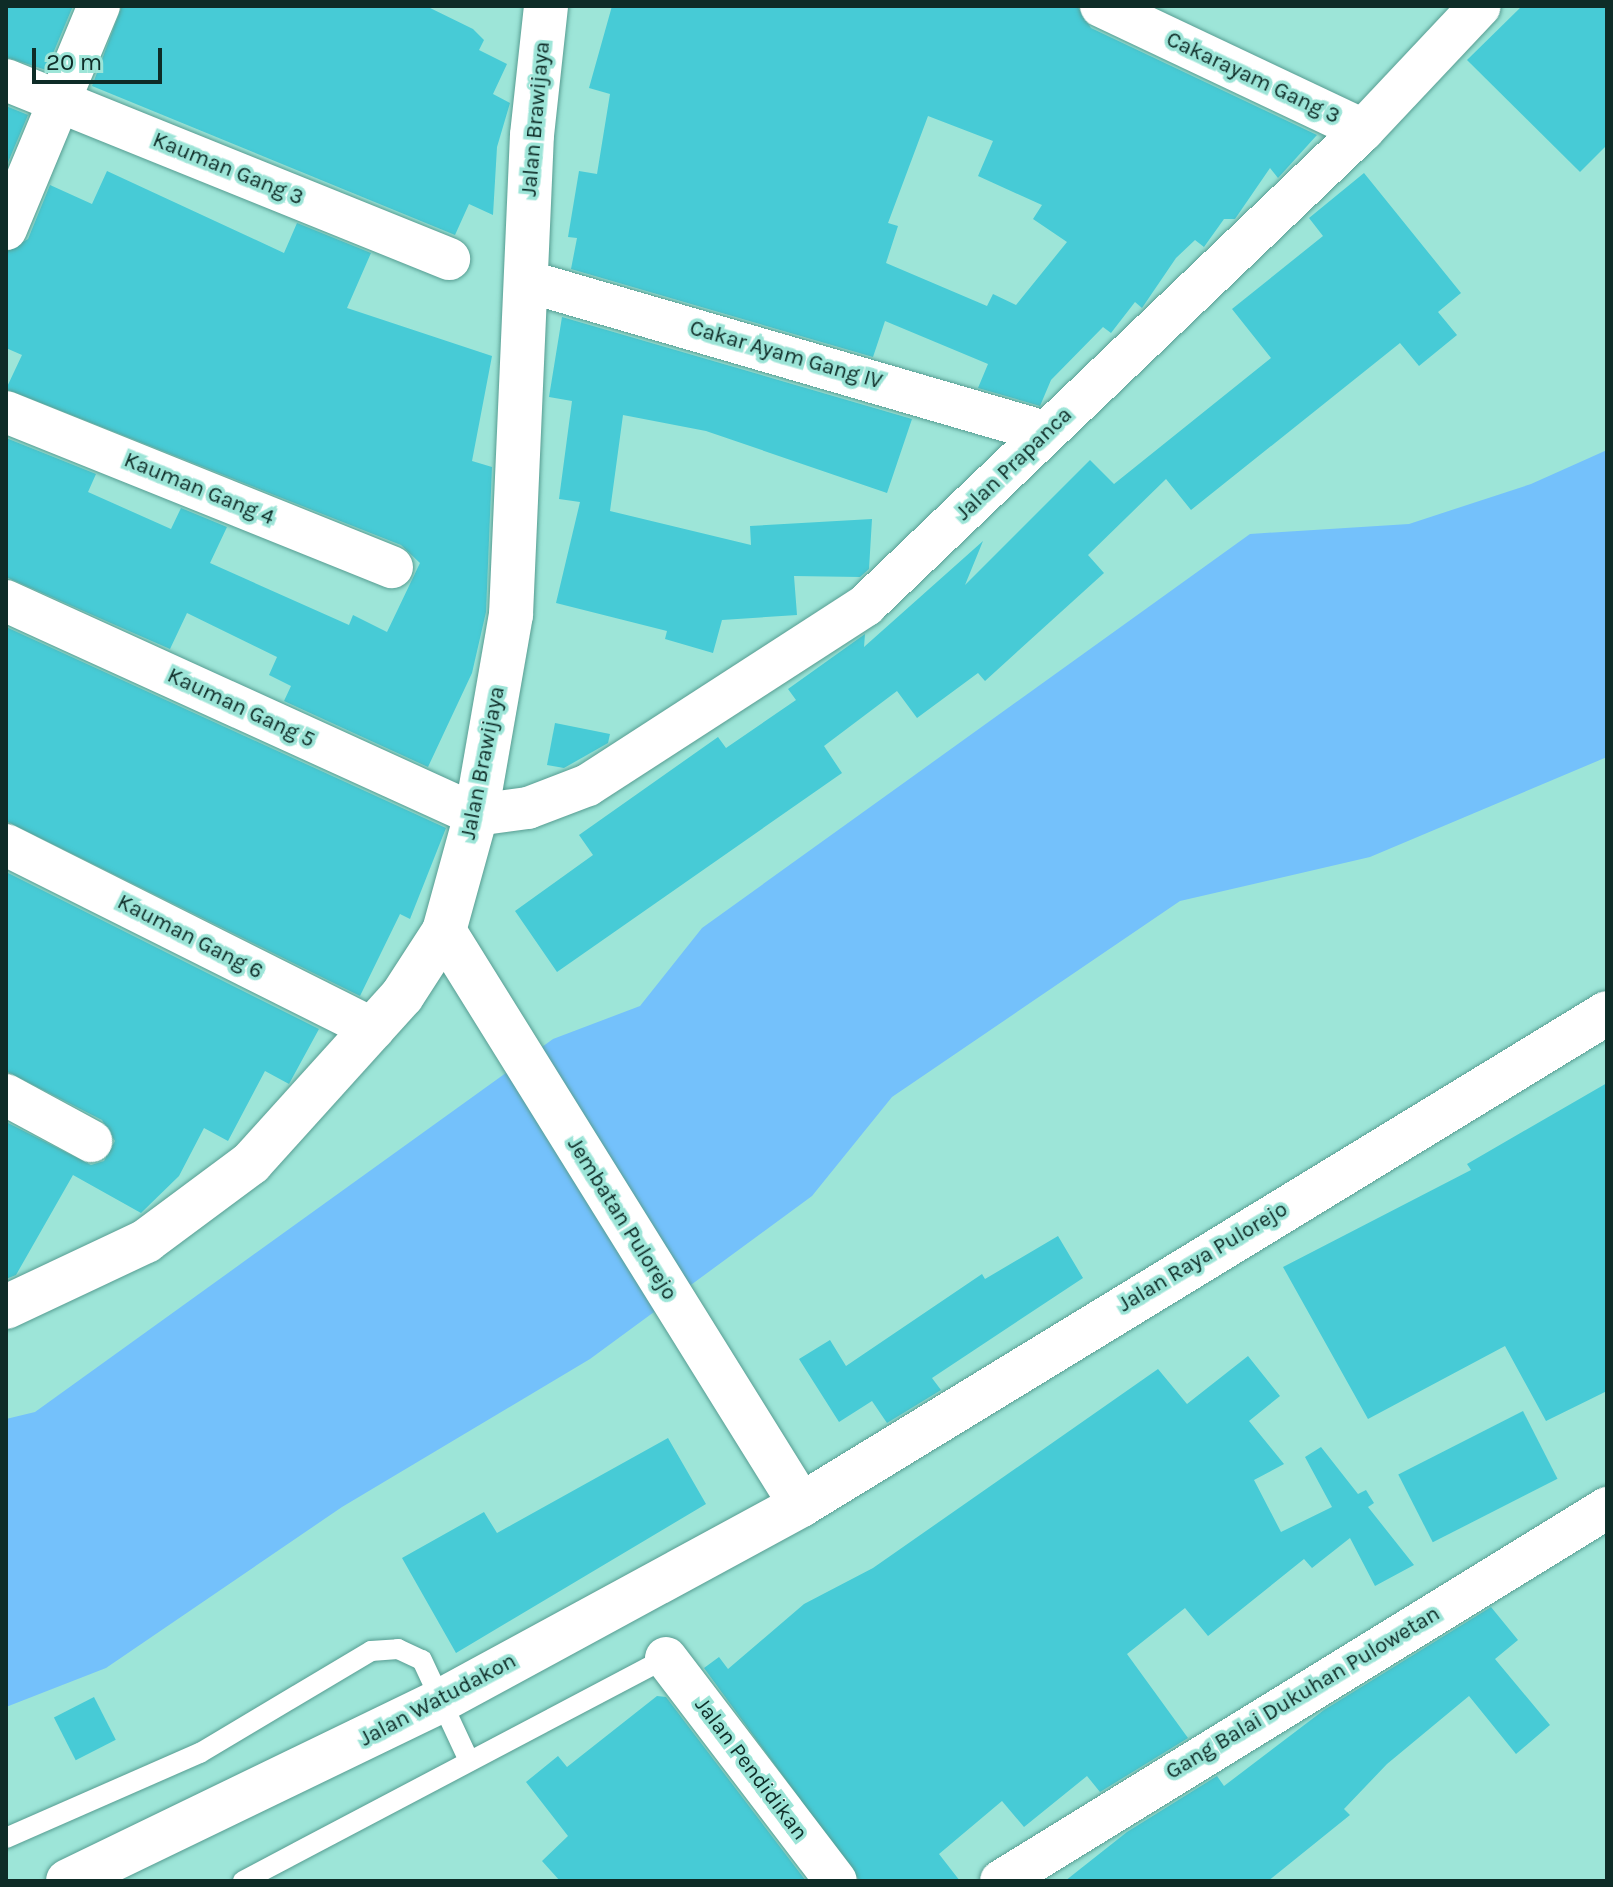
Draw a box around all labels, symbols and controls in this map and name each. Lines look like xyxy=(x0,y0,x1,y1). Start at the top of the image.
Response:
street label: Cakarayam Gang 3 xyxy=(1162,26,1344,130)
scale bar xyxy=(36,32,166,82)
street label: Jalan Brawijaya xyxy=(516,40,556,198)
text: 20 m xyxy=(46,48,102,76)
street label: Kauman Gang 3 xyxy=(149,127,307,211)
street label: Cakar Ayam Gang IV xyxy=(687,315,885,395)
street label: Jalan Prapanca xyxy=(950,402,1078,526)
street label: Kauman Gang 4 xyxy=(120,447,278,531)
street label: Kauman Gang 5 xyxy=(163,662,319,754)
street label: Jalan Brawijaya xyxy=(455,684,511,842)
street label: Kauman Gang 6 xyxy=(113,889,267,985)
street label: Jembatan Pulorejo xyxy=(561,1133,683,1305)
street label: Jalan Raya Pulorejo xyxy=(1114,1196,1292,1318)
street label: Gang Balai Dukuhan Pulowetan xyxy=(1161,1601,1445,1785)
street label: Jalan Watudakon xyxy=(355,1648,521,1752)
street label: Jalan Pendidikan xyxy=(689,1693,813,1845)

